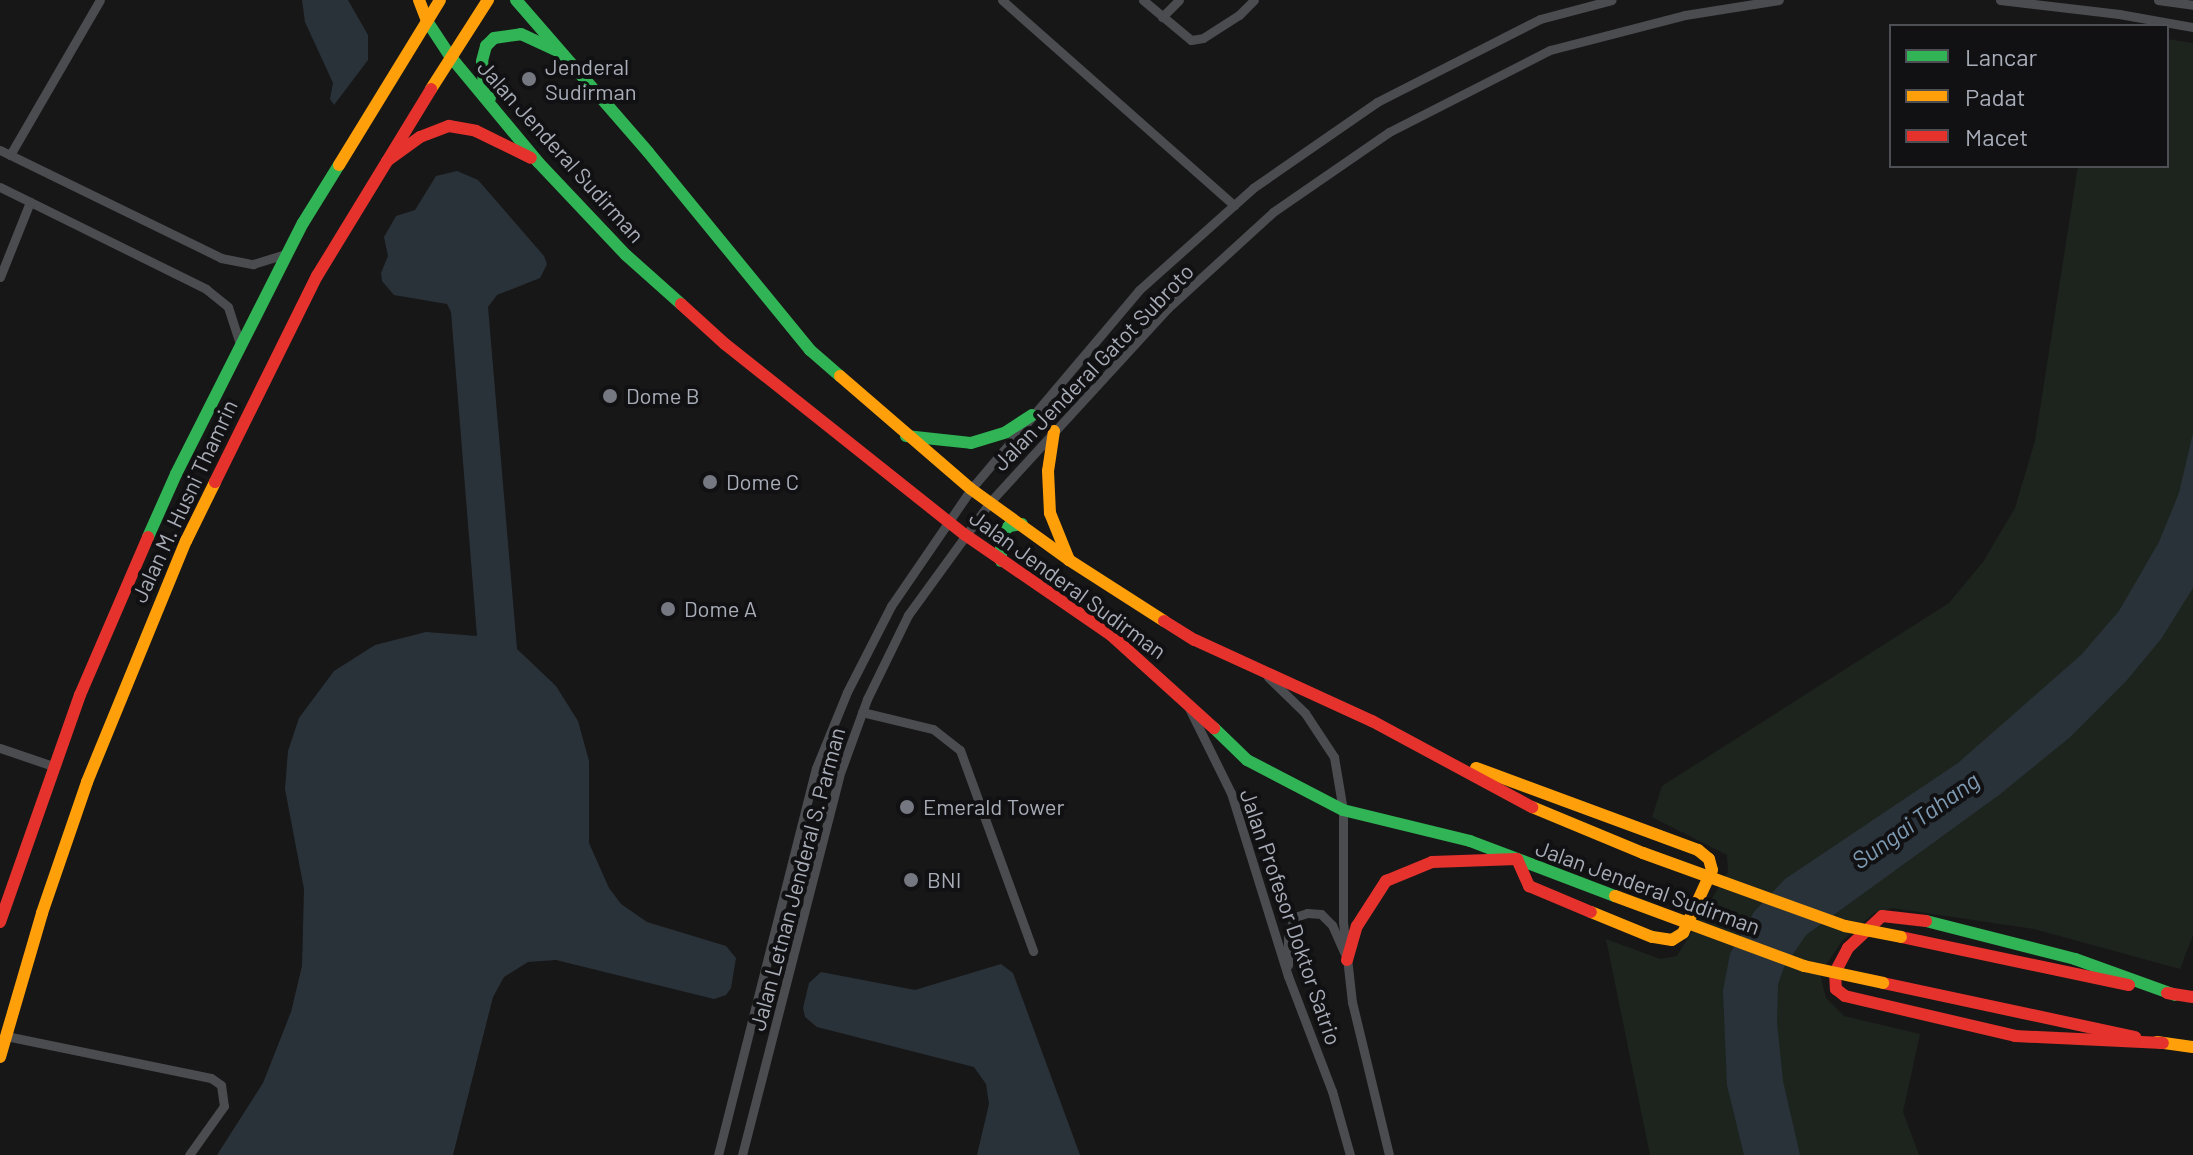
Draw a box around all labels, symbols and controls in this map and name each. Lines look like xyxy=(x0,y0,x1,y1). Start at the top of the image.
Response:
legend xyxy=(1889,24,2169,168)
text: Lancar xyxy=(1965,42,2037,71)
place label: Jenderal Sudirman xyxy=(545,53,637,104)
street label: Jalan Jenderal Sudirman xyxy=(472,54,650,248)
marker: Jenderal Sudirman xyxy=(520,70,538,88)
text: Padat xyxy=(1965,82,2025,111)
text: Macet xyxy=(1965,122,2028,151)
street label: Jalan Jenderal Gatot Subroto xyxy=(987,258,1199,476)
place label: Dome B xyxy=(626,383,700,409)
marker: Dome B xyxy=(601,387,619,405)
street label: Jalan M. Husni Thamrin xyxy=(125,395,243,607)
place label: Dome C xyxy=(726,469,799,495)
marker: Dome C xyxy=(701,473,719,491)
street label: Jalan Jenderal Sudirman xyxy=(965,504,1171,664)
place label: Dome A xyxy=(684,596,757,622)
marker: Dome A xyxy=(659,600,677,618)
street label: Jalan Letnan Jenderal S. Parman xyxy=(744,724,850,1034)
water label: Sungai Tahang xyxy=(1846,765,1984,875)
street label: Jalan Profesor Doktor Satrio xyxy=(1235,786,1347,1048)
place label: Emerald Tower xyxy=(923,794,1065,820)
marker: Emerald Tower xyxy=(898,798,916,816)
street label: Jalan Jenderal Sudirman xyxy=(1532,834,1764,940)
place label: BNI xyxy=(927,867,961,893)
marker: BNI xyxy=(902,871,920,889)

